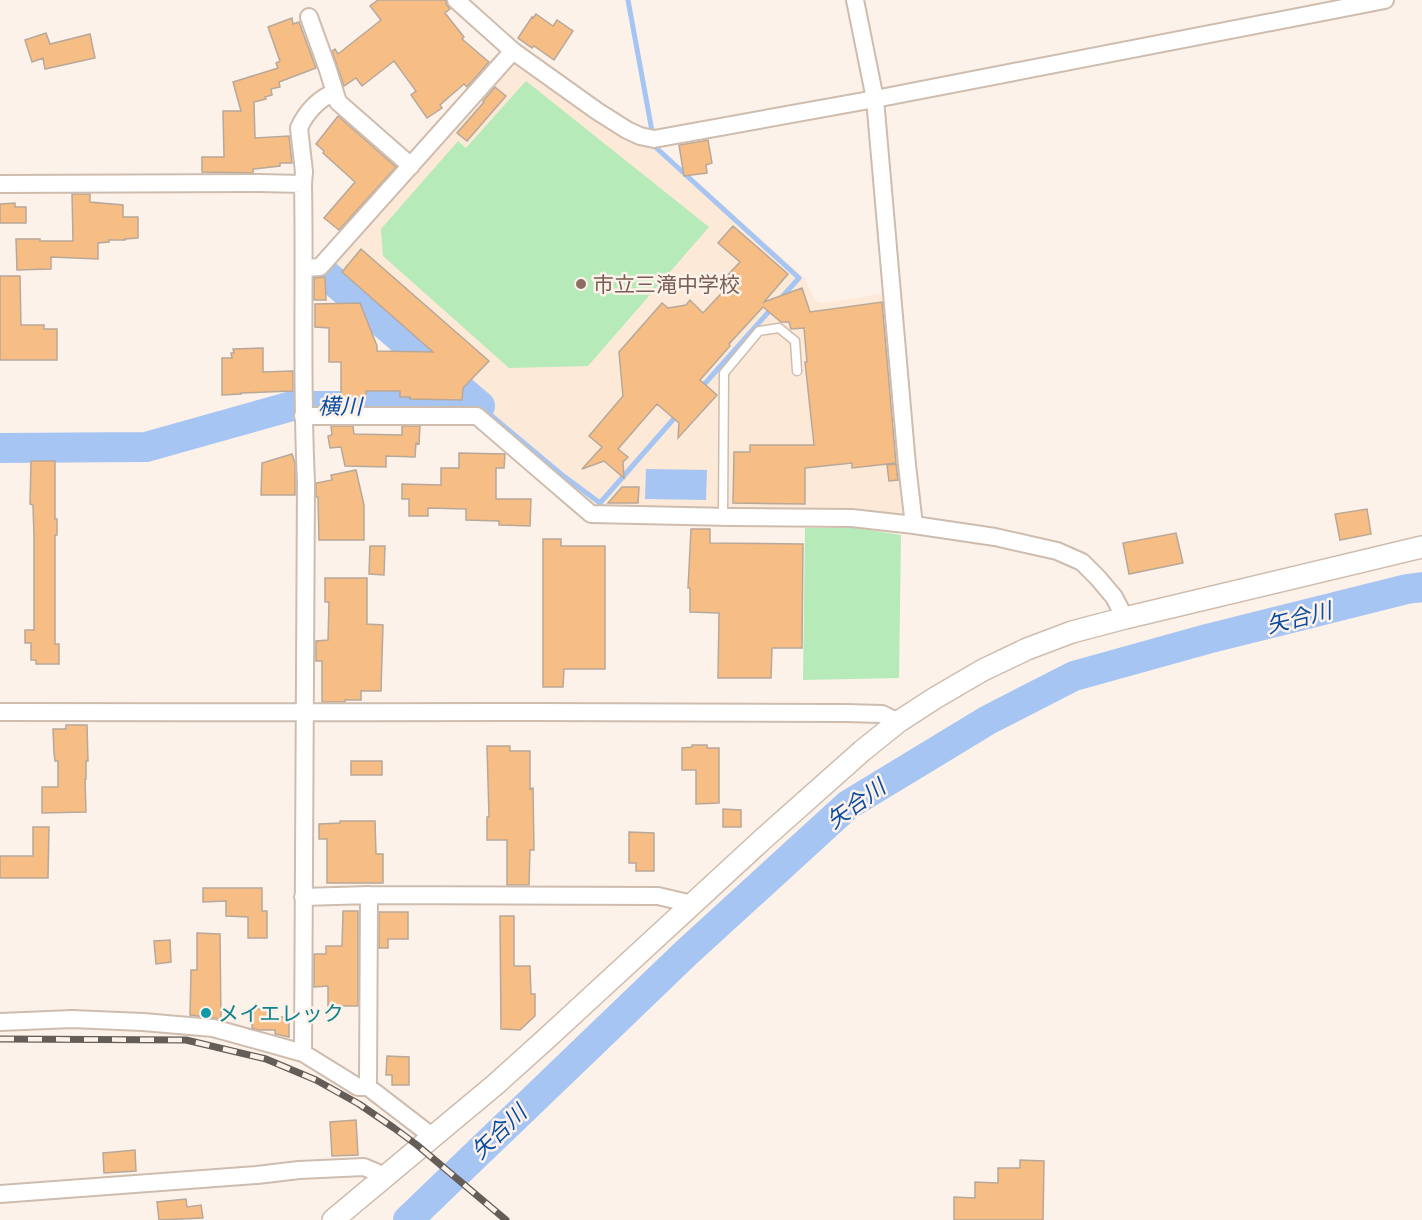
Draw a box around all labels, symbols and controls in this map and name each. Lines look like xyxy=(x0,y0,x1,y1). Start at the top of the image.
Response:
place label: 市立三滝中学校 xyxy=(593,272,740,297)
marker: 市立三滝中学校 xyxy=(574,277,588,291)
water label: 横川 xyxy=(318,393,364,420)
water label: 矢合川 xyxy=(1264,596,1336,639)
water label: 矢合川 xyxy=(821,773,892,834)
place label: メイエレック xyxy=(218,1001,344,1026)
marker: メイエレック xyxy=(199,1006,213,1020)
water label: 矢合川 xyxy=(466,1098,534,1165)

